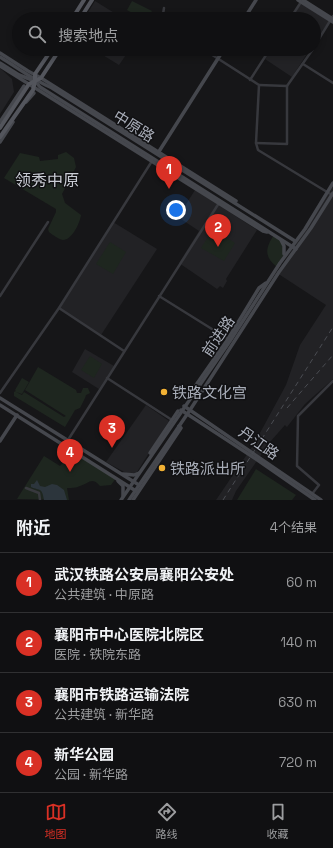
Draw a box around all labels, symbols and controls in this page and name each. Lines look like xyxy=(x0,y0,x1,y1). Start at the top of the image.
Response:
search box xyxy=(12,12,321,56)
icon: search xyxy=(26,23,48,45)
text: 搜索地点 xyxy=(58,26,118,45)
street label: 中原路 xyxy=(110,106,158,146)
pin: 1 xyxy=(156,156,182,189)
district label: 领秀中原 xyxy=(15,170,79,191)
your location xyxy=(166,200,186,220)
pin: 2 xyxy=(205,214,231,247)
street label: 前进路 xyxy=(198,312,238,360)
place label: 铁路文化宫 xyxy=(172,383,247,402)
marker: 铁路文化宫 xyxy=(159,387,169,397)
pin: 3 xyxy=(99,415,125,448)
street label: 丹江路 xyxy=(235,422,283,464)
pin: 4 xyxy=(57,439,83,472)
place label: 铁路派出所 xyxy=(170,459,245,478)
marker: 铁路派出所 xyxy=(157,463,167,473)
text: 附近 xyxy=(16,517,50,539)
text: 4个结果 xyxy=(270,519,317,536)
text: 武汉铁路公安局襄阳公安处 xyxy=(54,565,234,584)
text: 1 xyxy=(26,574,32,591)
text: 60 m xyxy=(286,574,317,591)
text: 公共建筑 · 中原路 xyxy=(54,586,154,603)
text: 襄阳市中心医院北院区 xyxy=(54,625,204,644)
text: 2 xyxy=(25,634,33,651)
text: 140 m xyxy=(281,634,317,651)
text: 医院 · 铁院东路 xyxy=(54,646,141,663)
text: 襄阳市铁路运输法院 xyxy=(54,685,189,704)
text: 3 xyxy=(25,694,33,711)
text: 630 m xyxy=(278,694,317,711)
text: 公共建筑 · 新华路 xyxy=(54,706,154,723)
text: 新华公园 xyxy=(54,745,114,764)
text: 4 xyxy=(25,754,33,771)
text: 720 m xyxy=(279,754,317,771)
text: 公园 · 新华路 xyxy=(54,766,128,783)
tab: 地图 xyxy=(45,801,67,841)
tab: 路线 xyxy=(156,801,178,841)
tab: 收藏 xyxy=(267,801,289,841)

